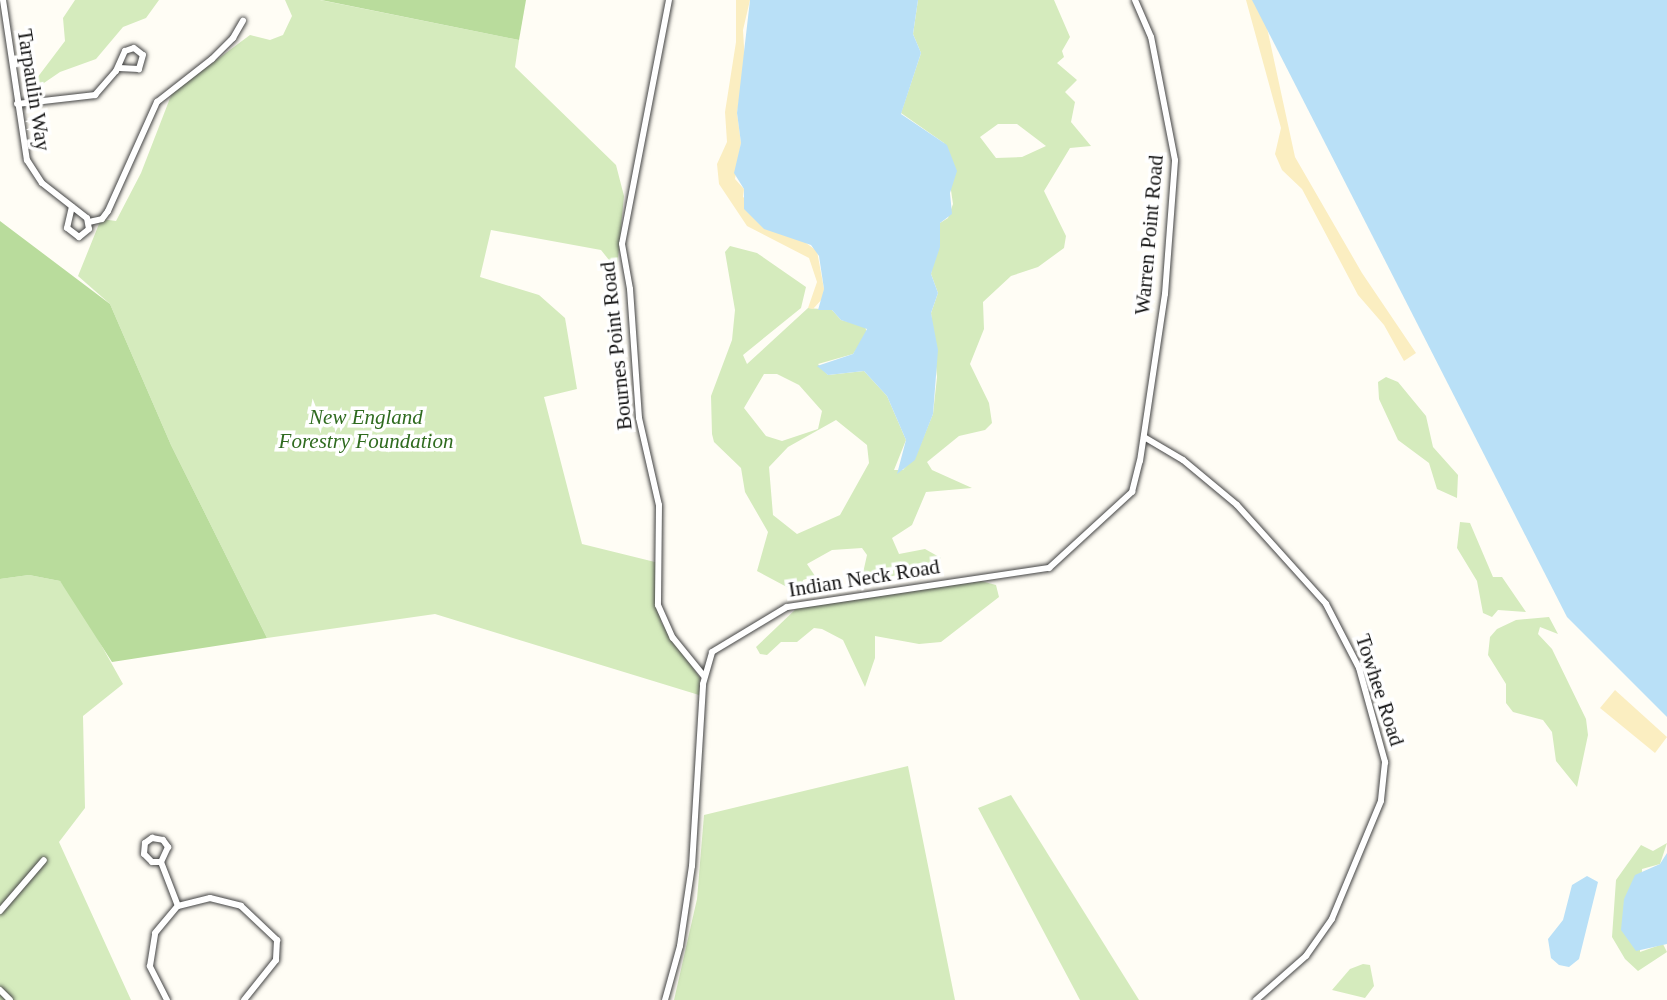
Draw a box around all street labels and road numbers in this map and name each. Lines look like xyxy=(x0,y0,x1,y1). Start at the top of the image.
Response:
street label: Tarpaulin Way xyxy=(12,27,56,153)
street label: Warren Point Road xyxy=(1129,154,1169,316)
street label: Bournes Point Road xyxy=(595,261,637,431)
street label: Indian Neck Road xyxy=(787,554,941,602)
street label: Towhee Road xyxy=(1350,631,1410,749)

